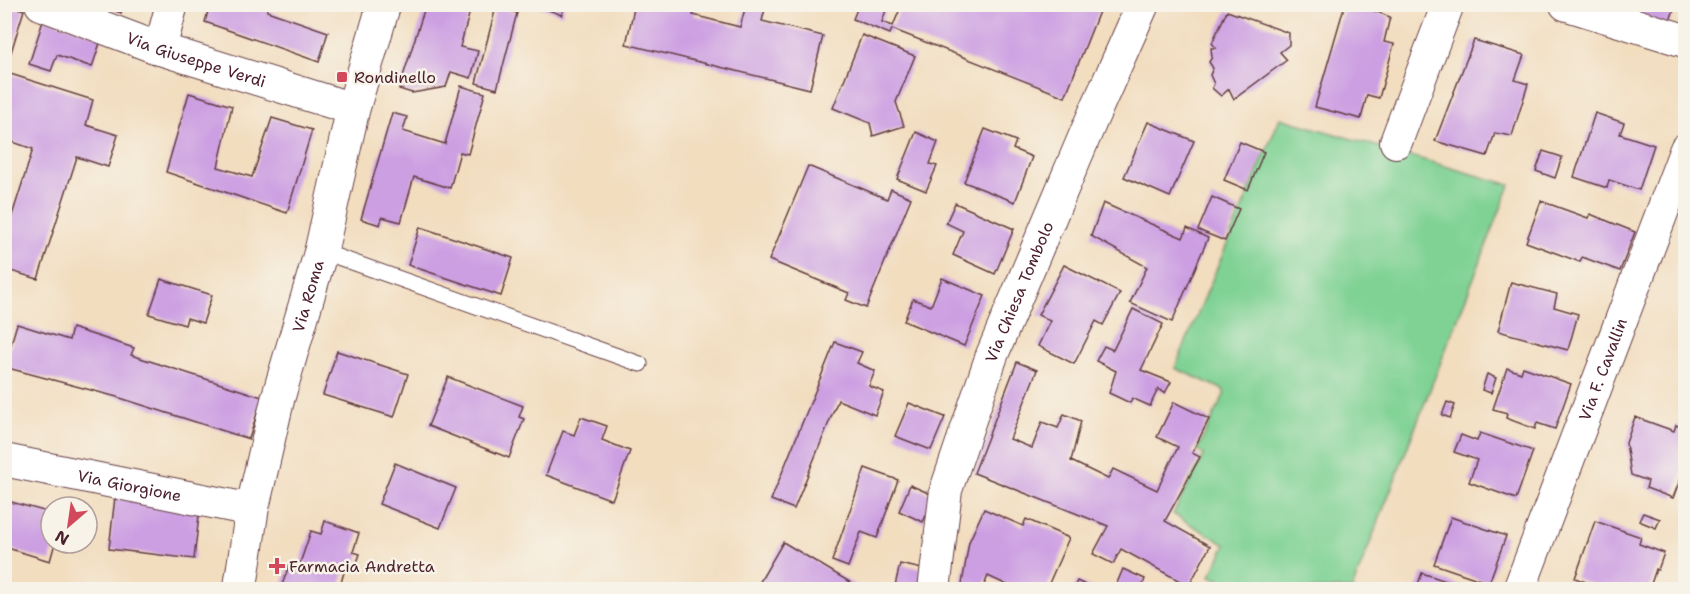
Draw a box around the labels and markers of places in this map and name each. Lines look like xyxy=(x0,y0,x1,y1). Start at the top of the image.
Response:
place label: Rondinello xyxy=(354,67,436,88)
marker: Rondinello xyxy=(335,70,349,84)
place label: Farmacia Andretta xyxy=(289,556,435,577)
marker: Farmacia Andretta xyxy=(270,559,284,573)

